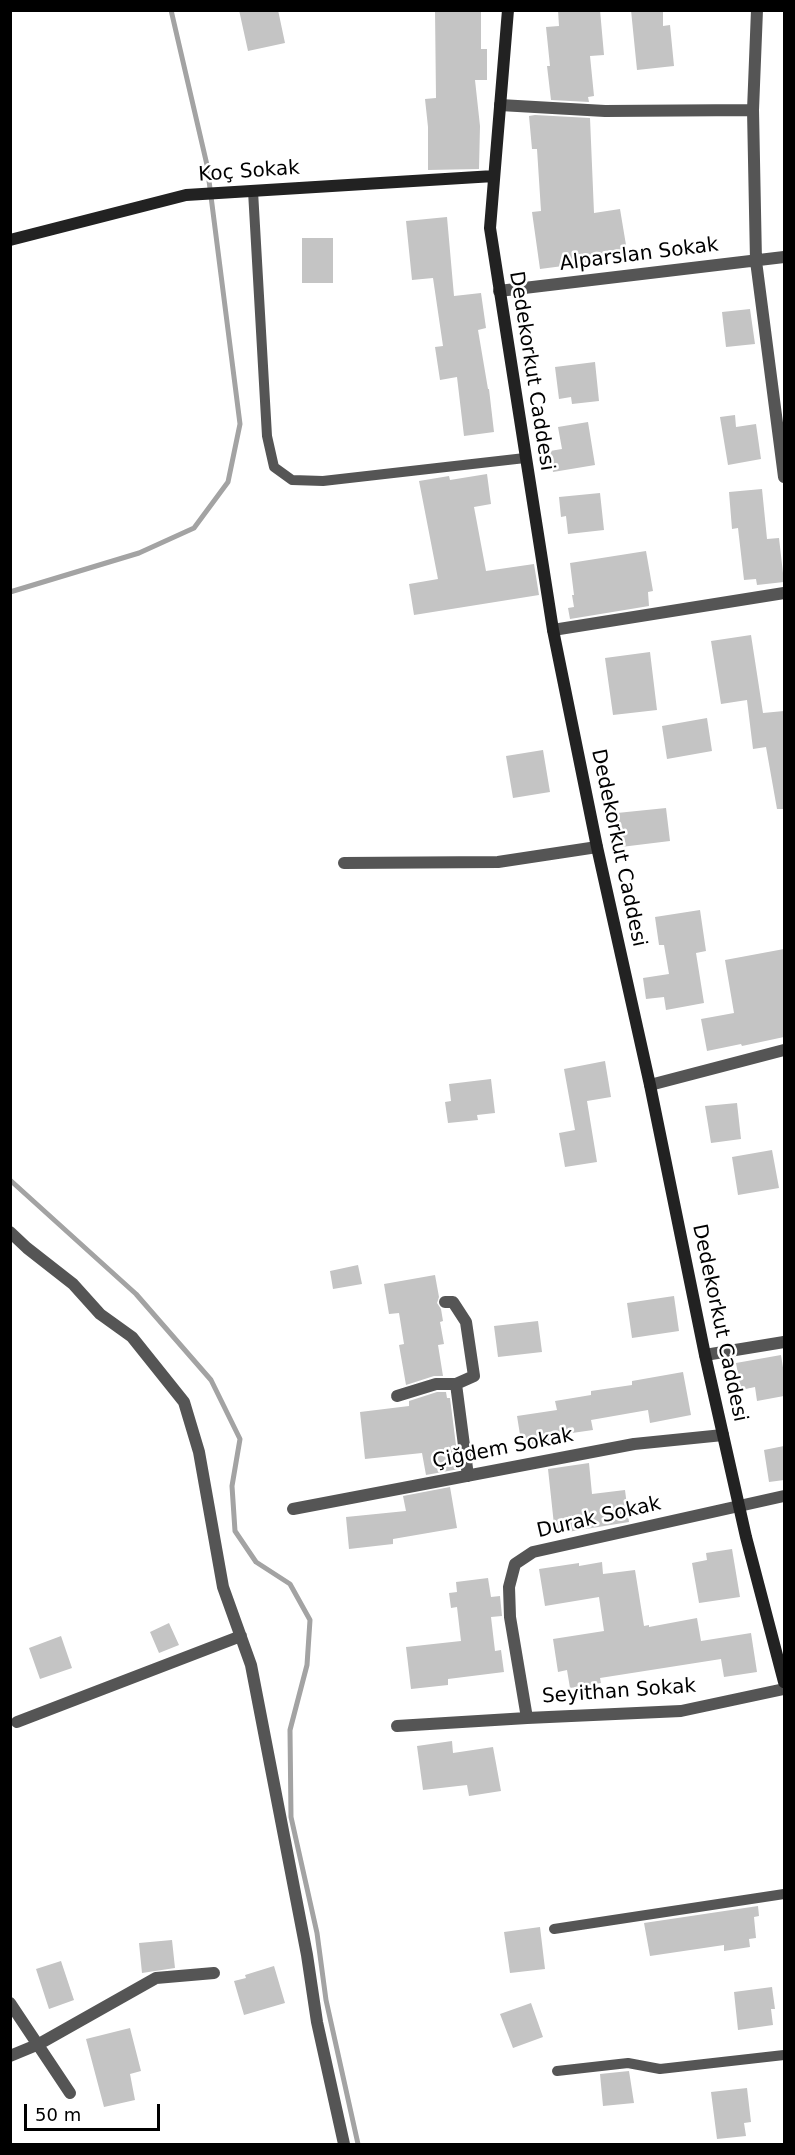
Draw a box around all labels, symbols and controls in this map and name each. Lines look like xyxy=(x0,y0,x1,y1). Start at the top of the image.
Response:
street label: Koç Sokak xyxy=(197,156,301,188)
street label: Alparslan Sokak xyxy=(558,233,720,277)
street label: Dedekorkut Caddesi xyxy=(503,269,559,473)
street label: Dedekorkut Caddesi xyxy=(585,747,651,949)
street label: Dedekorkut Caddesi xyxy=(686,1222,752,1424)
street label: Çiğdem Sokak xyxy=(430,1424,576,1474)
street label: Durak Sokak xyxy=(535,1492,663,1544)
street label: Seyithan Sokak xyxy=(541,1675,697,1709)
scale bar xyxy=(27,2092,164,2130)
text: 50 m xyxy=(35,2104,81,2125)

